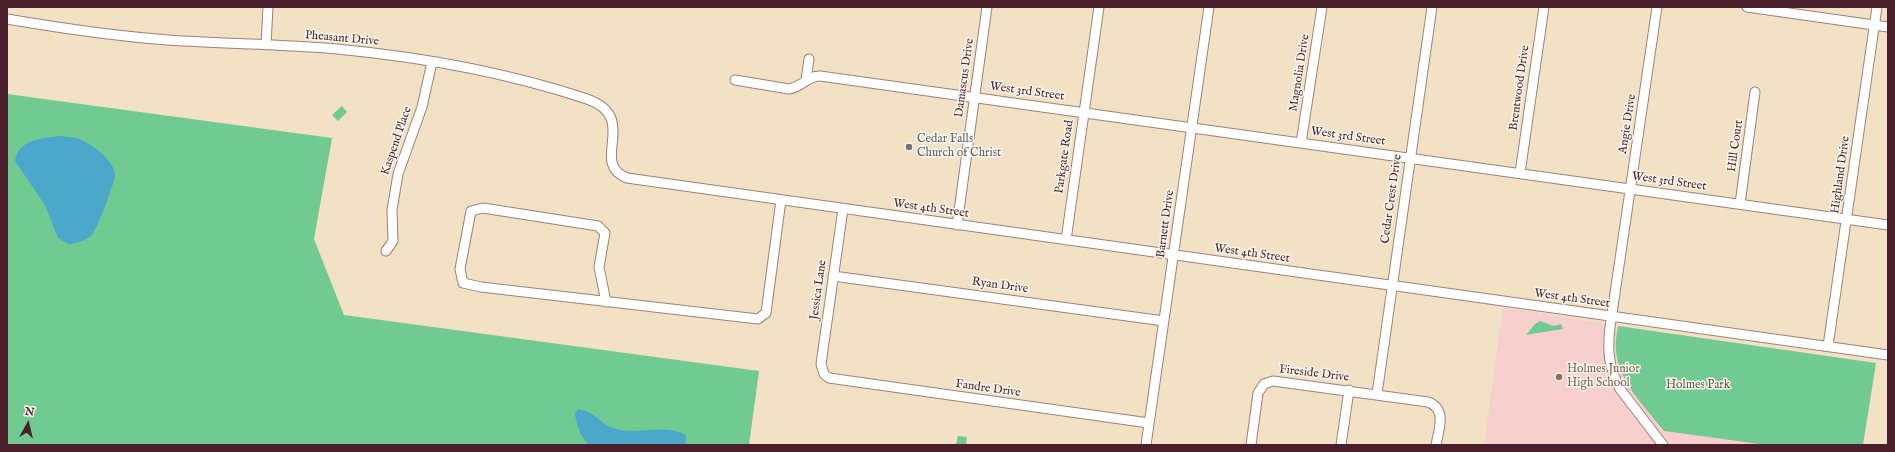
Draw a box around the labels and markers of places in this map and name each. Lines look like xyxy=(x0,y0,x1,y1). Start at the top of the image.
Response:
place label: Cedar Falls Church of Christ xyxy=(917,133,1001,161)
marker: Cedar Falls Church of Christ xyxy=(904,142,914,152)
place label: Holmes Junior High School xyxy=(1567,363,1640,391)
marker: Holmes Junior High School xyxy=(1554,372,1564,382)

